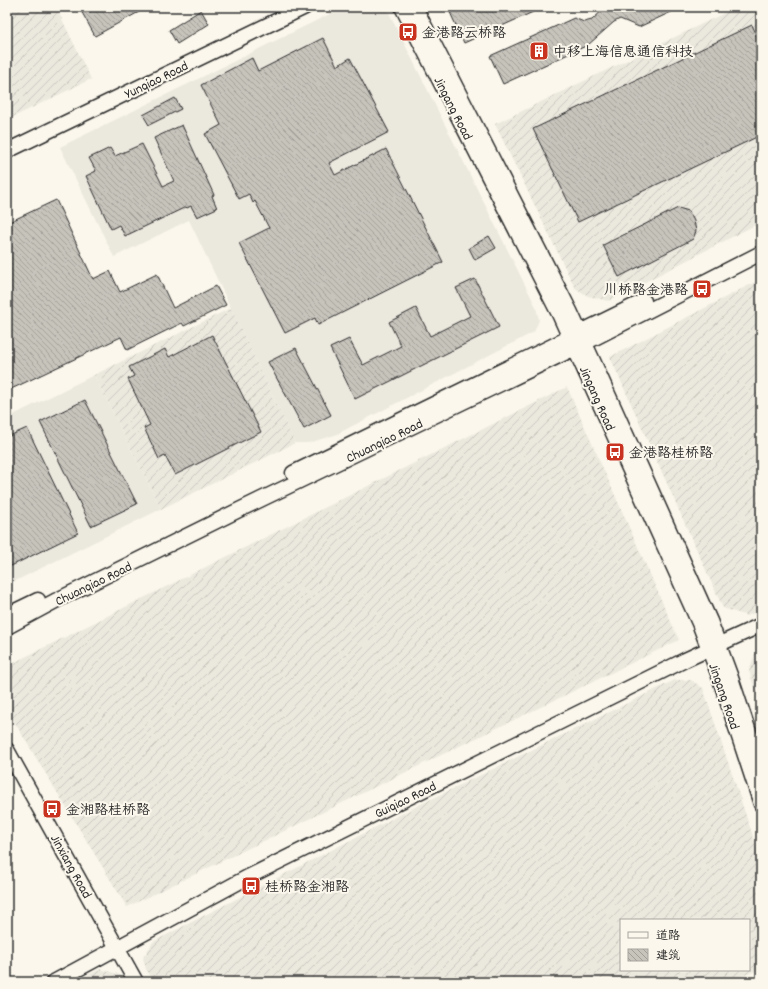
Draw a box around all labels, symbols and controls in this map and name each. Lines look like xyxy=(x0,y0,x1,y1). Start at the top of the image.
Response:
bus stop icon: 金港路云桥路 xyxy=(397,21,419,43)
place label: 金港路云桥路 xyxy=(422,24,506,44)
building icon: 中移上海信息通信科技 xyxy=(528,40,550,62)
place label: 中移上海信息通信科技 xyxy=(553,43,694,63)
street label: Yunqiao Road xyxy=(122,57,192,105)
street label: Jingang Road xyxy=(428,74,477,144)
bus stop icon: 川桥路金港路 xyxy=(691,278,713,300)
place label: 川桥路金港路 xyxy=(604,281,688,301)
street label: Jingang Road xyxy=(573,363,619,434)
street label: Chuanqiao Road xyxy=(343,415,427,469)
bus stop icon: 金港路桂桥路 xyxy=(604,441,626,463)
place label: 金港路桂桥路 xyxy=(629,444,713,464)
street label: Chuanqiao Road xyxy=(52,558,136,612)
street label: Jingang Road xyxy=(702,661,744,732)
street label: Guiqiao Road xyxy=(372,777,440,824)
bus stop icon: 金湘路桂桥路 xyxy=(41,798,63,820)
place label: 金湘路桂桥路 xyxy=(66,801,150,821)
street label: Jinxiang Road xyxy=(44,831,96,903)
bus stop icon: 桂桥路金湘路 xyxy=(240,875,262,897)
place label: 桂桥路金湘路 xyxy=(265,878,349,898)
legend xyxy=(620,919,750,971)
text: 道路 xyxy=(656,928,680,945)
text: 建筑 xyxy=(656,948,680,965)

